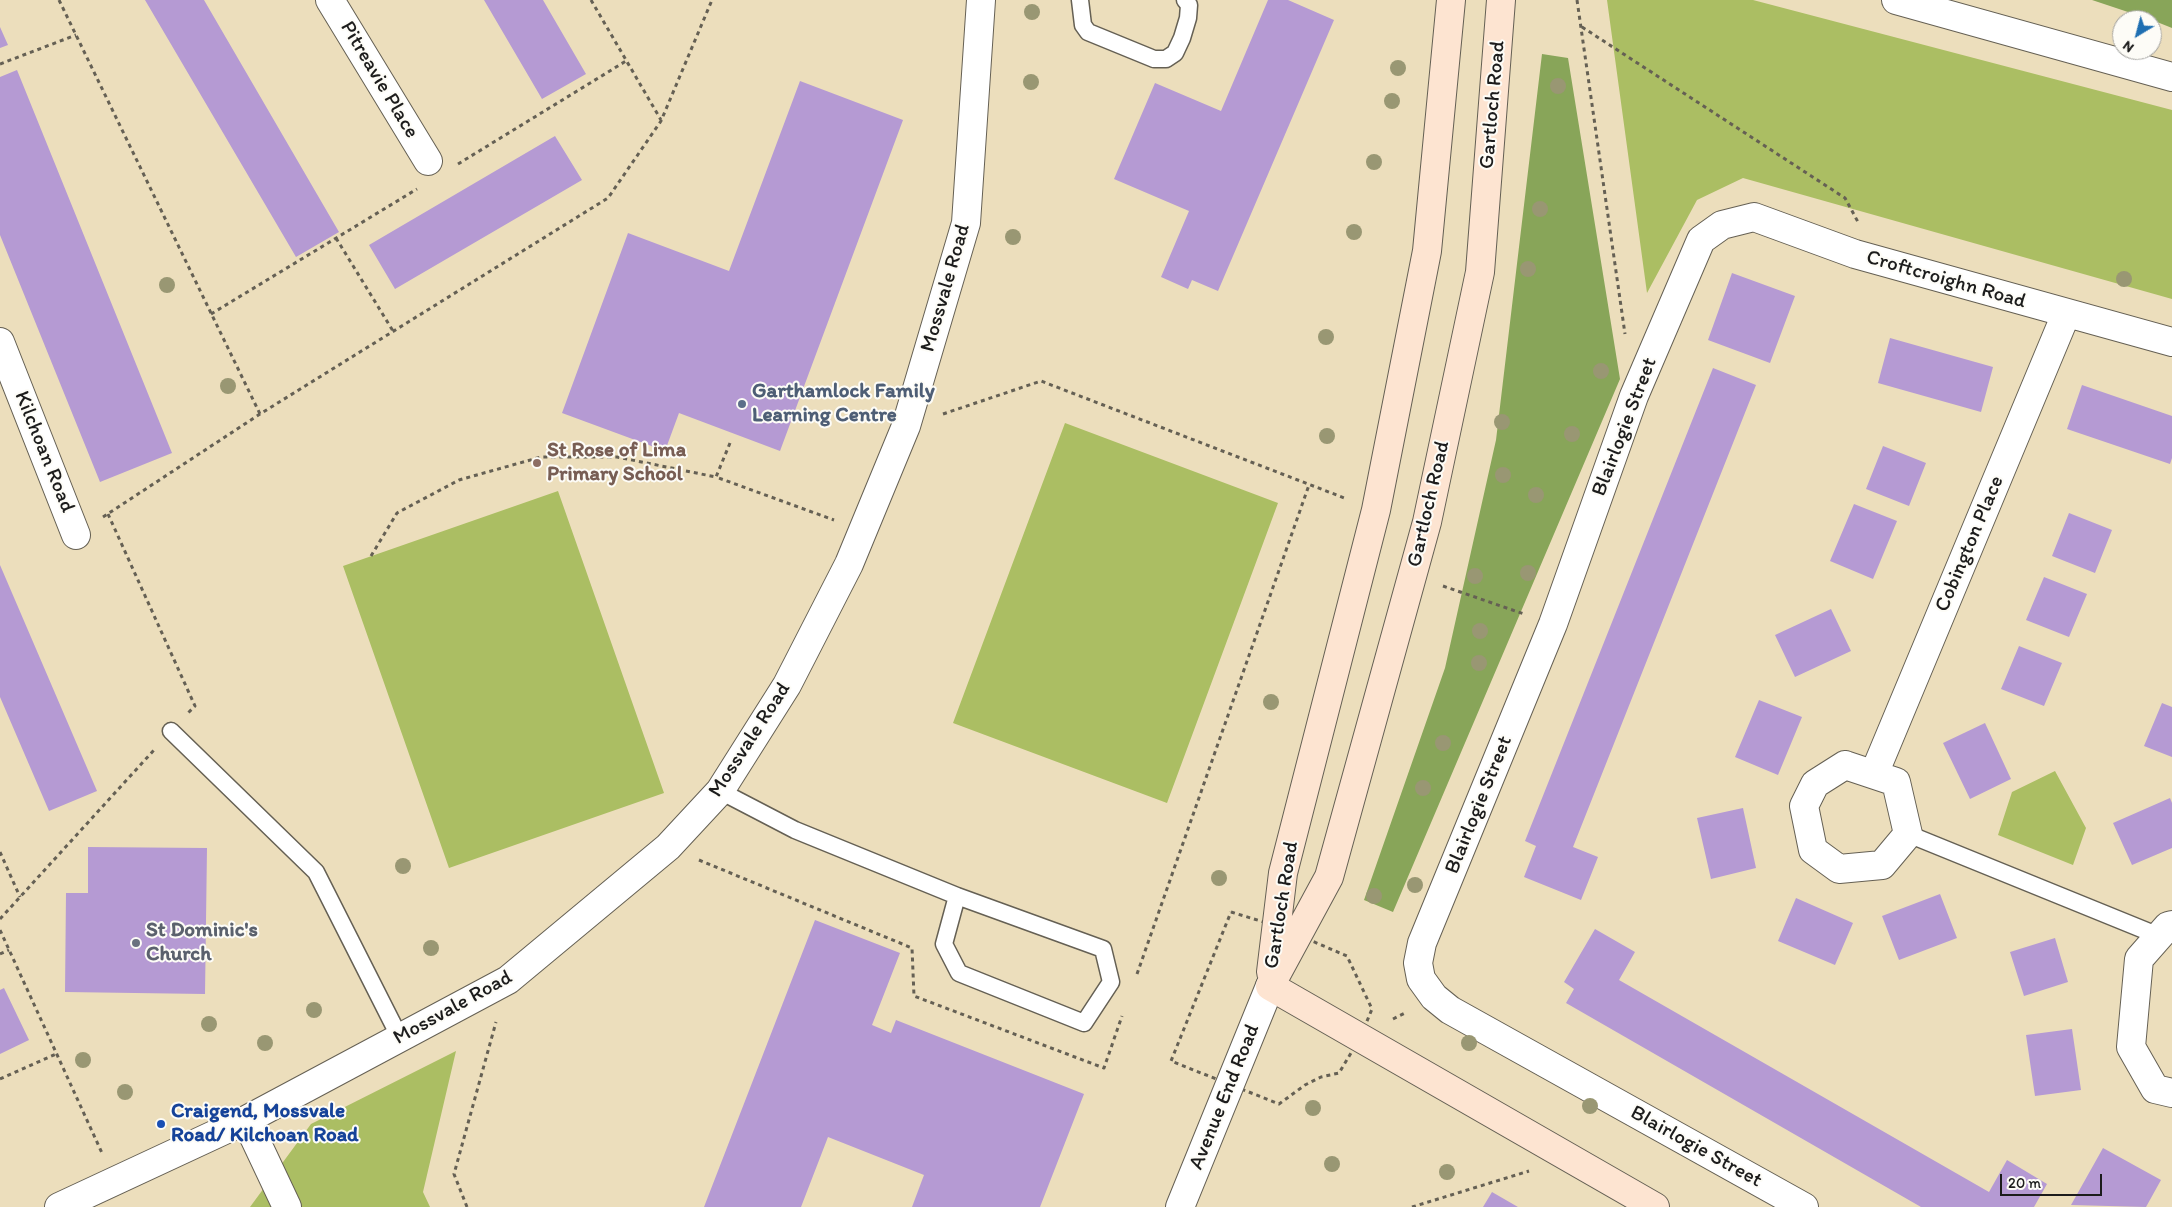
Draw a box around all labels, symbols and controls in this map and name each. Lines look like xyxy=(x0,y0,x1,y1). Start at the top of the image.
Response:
north arrow xyxy=(2112,10,2162,60)
street label: Pitreavie Place xyxy=(334,17,424,143)
text: N xyxy=(2119,37,2137,56)
street label: Gartloch Road xyxy=(1475,40,1511,170)
street label: Mossvale Road xyxy=(916,221,976,355)
street label: Croftcroighn Road xyxy=(1863,245,2029,315)
street label: Blairlogie Street xyxy=(1587,354,1663,500)
place label: Garthamlock Family Learning Centre xyxy=(752,379,935,429)
street label: Kilchoan Road xyxy=(8,388,80,516)
marker: Garthamlock Family Learning Centre xyxy=(736,398,748,410)
place label: St Rose of Lima Primary School xyxy=(547,438,686,488)
street label: Gartloch Road xyxy=(1402,438,1456,570)
marker: St Rose of Lima Primary School xyxy=(531,457,543,469)
street label: Cobington Place xyxy=(1930,472,2010,616)
street label: Mossvale Road xyxy=(703,678,797,802)
street label: Blairlogie Street xyxy=(1440,732,1518,878)
street label: Gartloch Road xyxy=(1259,839,1305,971)
place label: St Dominic's Church xyxy=(146,918,258,968)
marker: St Dominic's Church xyxy=(130,937,142,949)
street label: Mossvale Road xyxy=(389,965,517,1051)
street label: Avenue End Road xyxy=(1184,1020,1266,1174)
place label: Craigend, Mossvale Road/ Kilchoan Road xyxy=(171,1099,359,1149)
street label: Blairlogie Street xyxy=(1626,1100,1766,1194)
marker: Craigend, Mossvale Road/ Kilchoan Road xyxy=(155,1118,167,1130)
scale bar xyxy=(2002,1164,2104,1196)
text: 20 m xyxy=(2008,1174,2041,1192)

